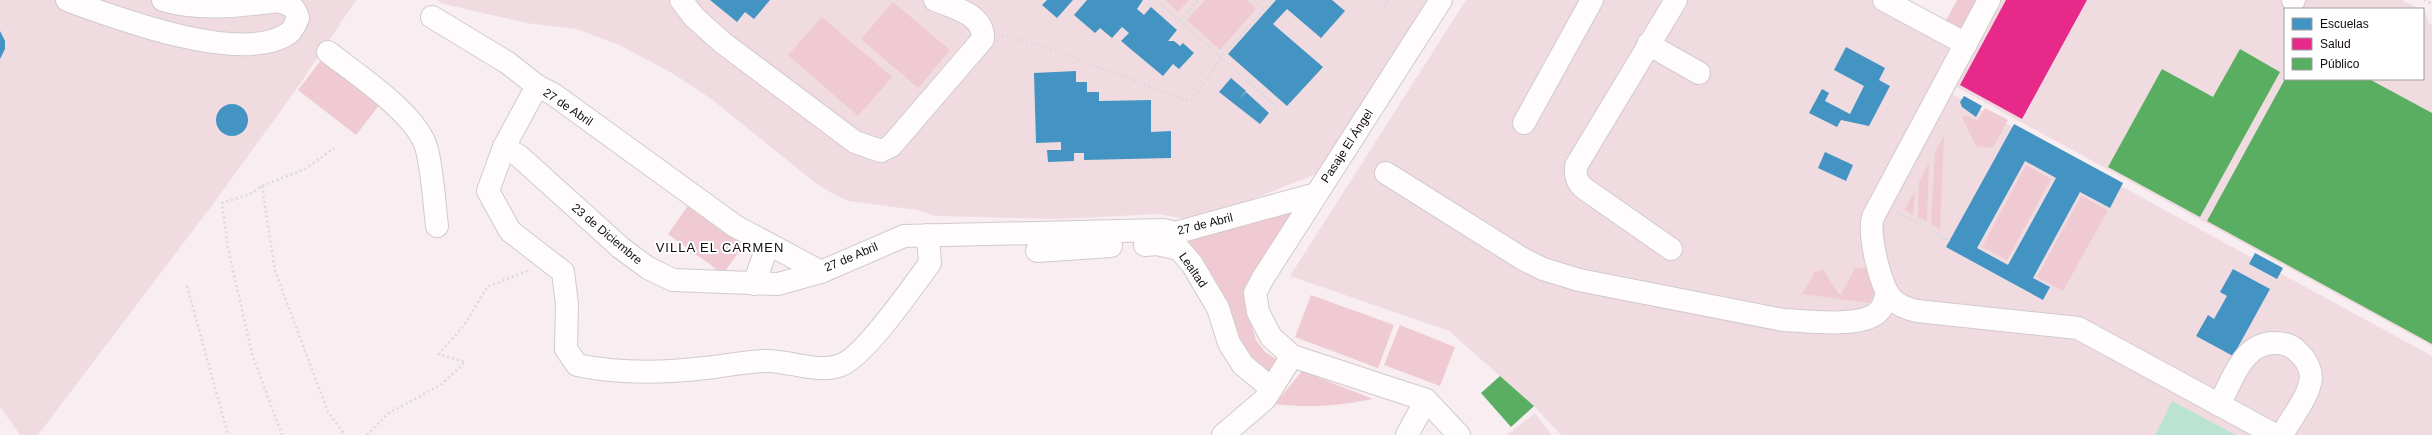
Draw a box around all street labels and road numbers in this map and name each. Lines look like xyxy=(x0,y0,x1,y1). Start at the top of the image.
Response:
street label: 27 de Abril xyxy=(541,85,595,129)
street label: Pasaje El Ángel xyxy=(1317,106,1376,185)
street label: 23 de Diciembre xyxy=(569,201,645,268)
street label: 27 de Abril xyxy=(1176,210,1234,238)
street label: 27 de Abril xyxy=(822,239,880,275)
street label: Lealtad xyxy=(1176,250,1210,290)

